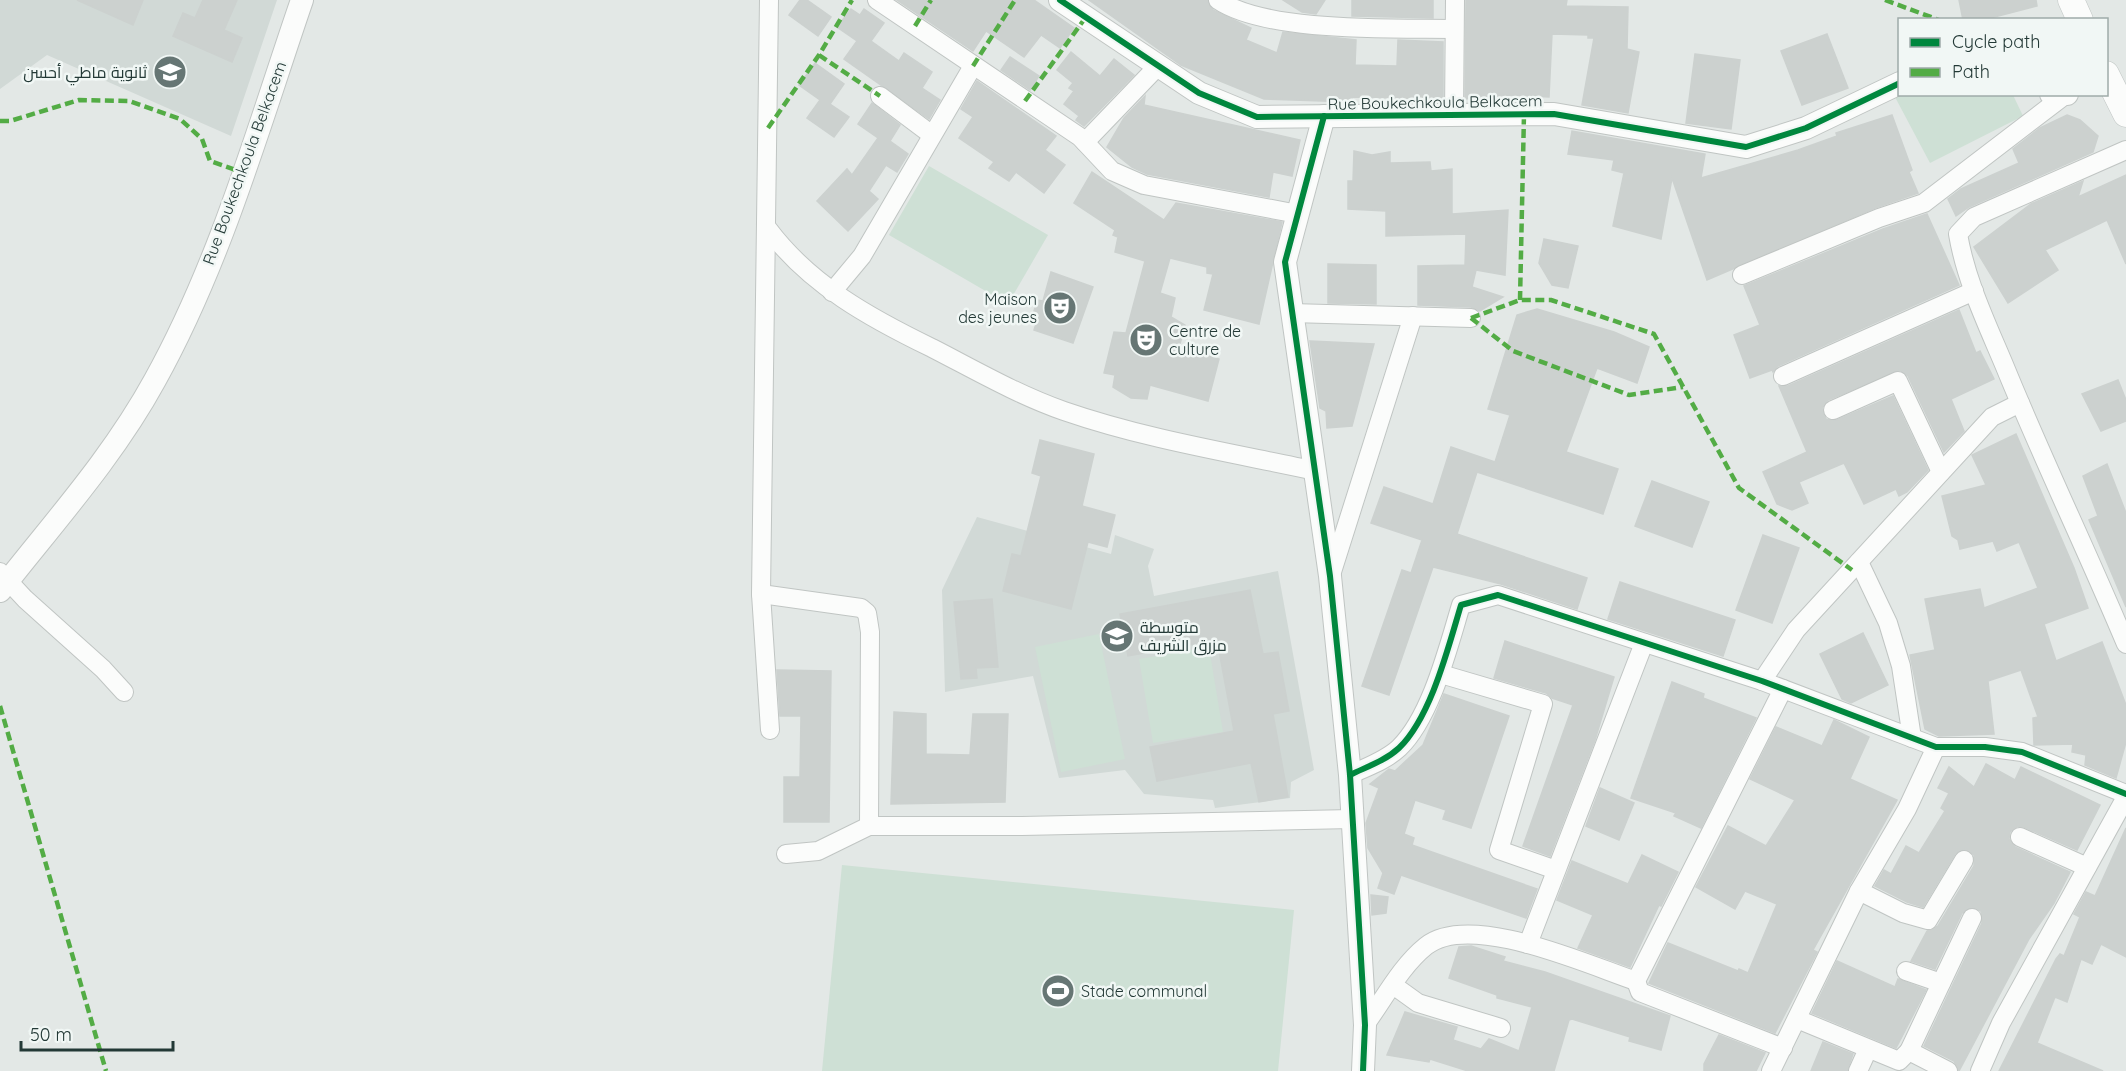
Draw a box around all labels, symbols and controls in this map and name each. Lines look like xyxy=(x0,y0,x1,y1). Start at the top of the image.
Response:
legend xyxy=(1898,18,2108,96)
text: Cycle path xyxy=(1952,30,2040,53)
school or university icon: ثانوية ماطي أحسن xyxy=(152,54,188,90)
street label: Rue Boukechkoula Belkacem xyxy=(198,59,290,267)
text: Path xyxy=(1952,60,1990,83)
place label: ثانوية ماطي أحسن xyxy=(23,62,148,86)
street label: Rue Boukechkoula Belkacem xyxy=(1327,90,1543,114)
place label: Maison des jeunes xyxy=(958,289,1037,327)
theatre icon: Maison des jeunes xyxy=(1042,290,1078,326)
place label: Centre de culture xyxy=(1169,321,1241,359)
theatre icon: Centre de culture xyxy=(1128,322,1164,358)
place label: متوسطة مزرق الشريف xyxy=(1140,617,1227,656)
school or university icon: متوسطة مزرق الشريف xyxy=(1099,618,1135,654)
sports icon: Stade communal xyxy=(1040,973,1076,1009)
place label: Stade communal xyxy=(1081,981,1207,1001)
scale bar xyxy=(21,1014,172,1052)
text: 50 m xyxy=(30,1023,72,1046)

